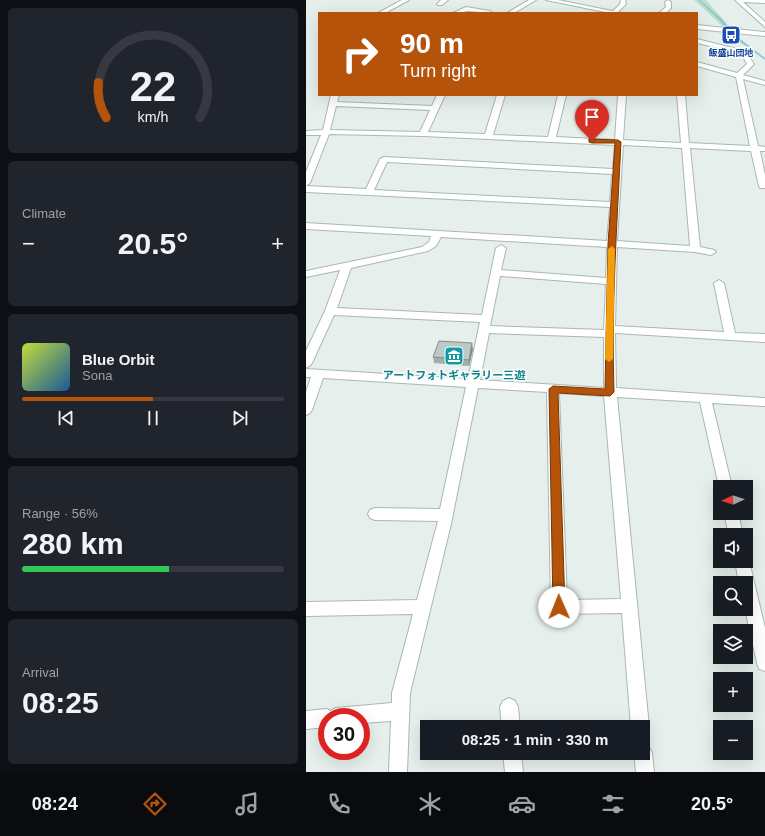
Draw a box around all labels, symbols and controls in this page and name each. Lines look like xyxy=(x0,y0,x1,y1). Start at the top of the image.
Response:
bus stop icon: 飯盛山団地 xyxy=(720,24,742,46)
icon: right xyxy=(334,28,386,80)
text: 90 m xyxy=(400,28,464,59)
place label: 飯盛山団地 xyxy=(708,47,754,58)
text: Turn right xyxy=(400,61,476,81)
text: 22 xyxy=(130,63,176,110)
pin xyxy=(575,100,609,141)
icon: arrive xyxy=(581,106,603,128)
text: km/h xyxy=(138,109,169,125)
text: Climate xyxy=(22,206,66,221)
text: 20.5° xyxy=(118,227,188,260)
text: − xyxy=(22,231,35,256)
text: + xyxy=(271,231,284,256)
museum icon: アートフォトギャラリー三遊 xyxy=(443,345,465,367)
text: Blue Orbit xyxy=(82,351,155,368)
text: Sona xyxy=(82,368,112,383)
place label: アートフォトギャラリー三遊 xyxy=(383,369,526,381)
icon: previous xyxy=(55,407,77,429)
icon: pause xyxy=(142,407,164,429)
icon: next xyxy=(229,407,251,429)
north arrow xyxy=(713,480,753,520)
map controls xyxy=(713,480,753,760)
text: Range · 56% xyxy=(22,506,98,521)
text: 280 km xyxy=(22,527,124,560)
button: sound xyxy=(713,528,753,568)
button: search xyxy=(713,576,753,616)
position arrow xyxy=(538,586,580,628)
button: layers xyxy=(713,624,753,664)
text: Arrival xyxy=(22,665,59,680)
button: + xyxy=(713,672,753,712)
text: 08:25 xyxy=(22,686,99,719)
speed limit sign: 30 xyxy=(318,708,370,760)
button: − xyxy=(713,720,753,760)
text: 08:25 · 1 min · 330 m xyxy=(462,731,608,748)
icon: directions xyxy=(141,790,169,818)
icon: music xyxy=(233,790,261,818)
icon: phone xyxy=(325,790,353,818)
icon: climate xyxy=(416,790,444,818)
icon: car xyxy=(508,790,536,818)
icon: filters xyxy=(599,790,627,818)
text: 08:24 xyxy=(32,794,78,814)
text: 20.5° xyxy=(691,794,733,814)

